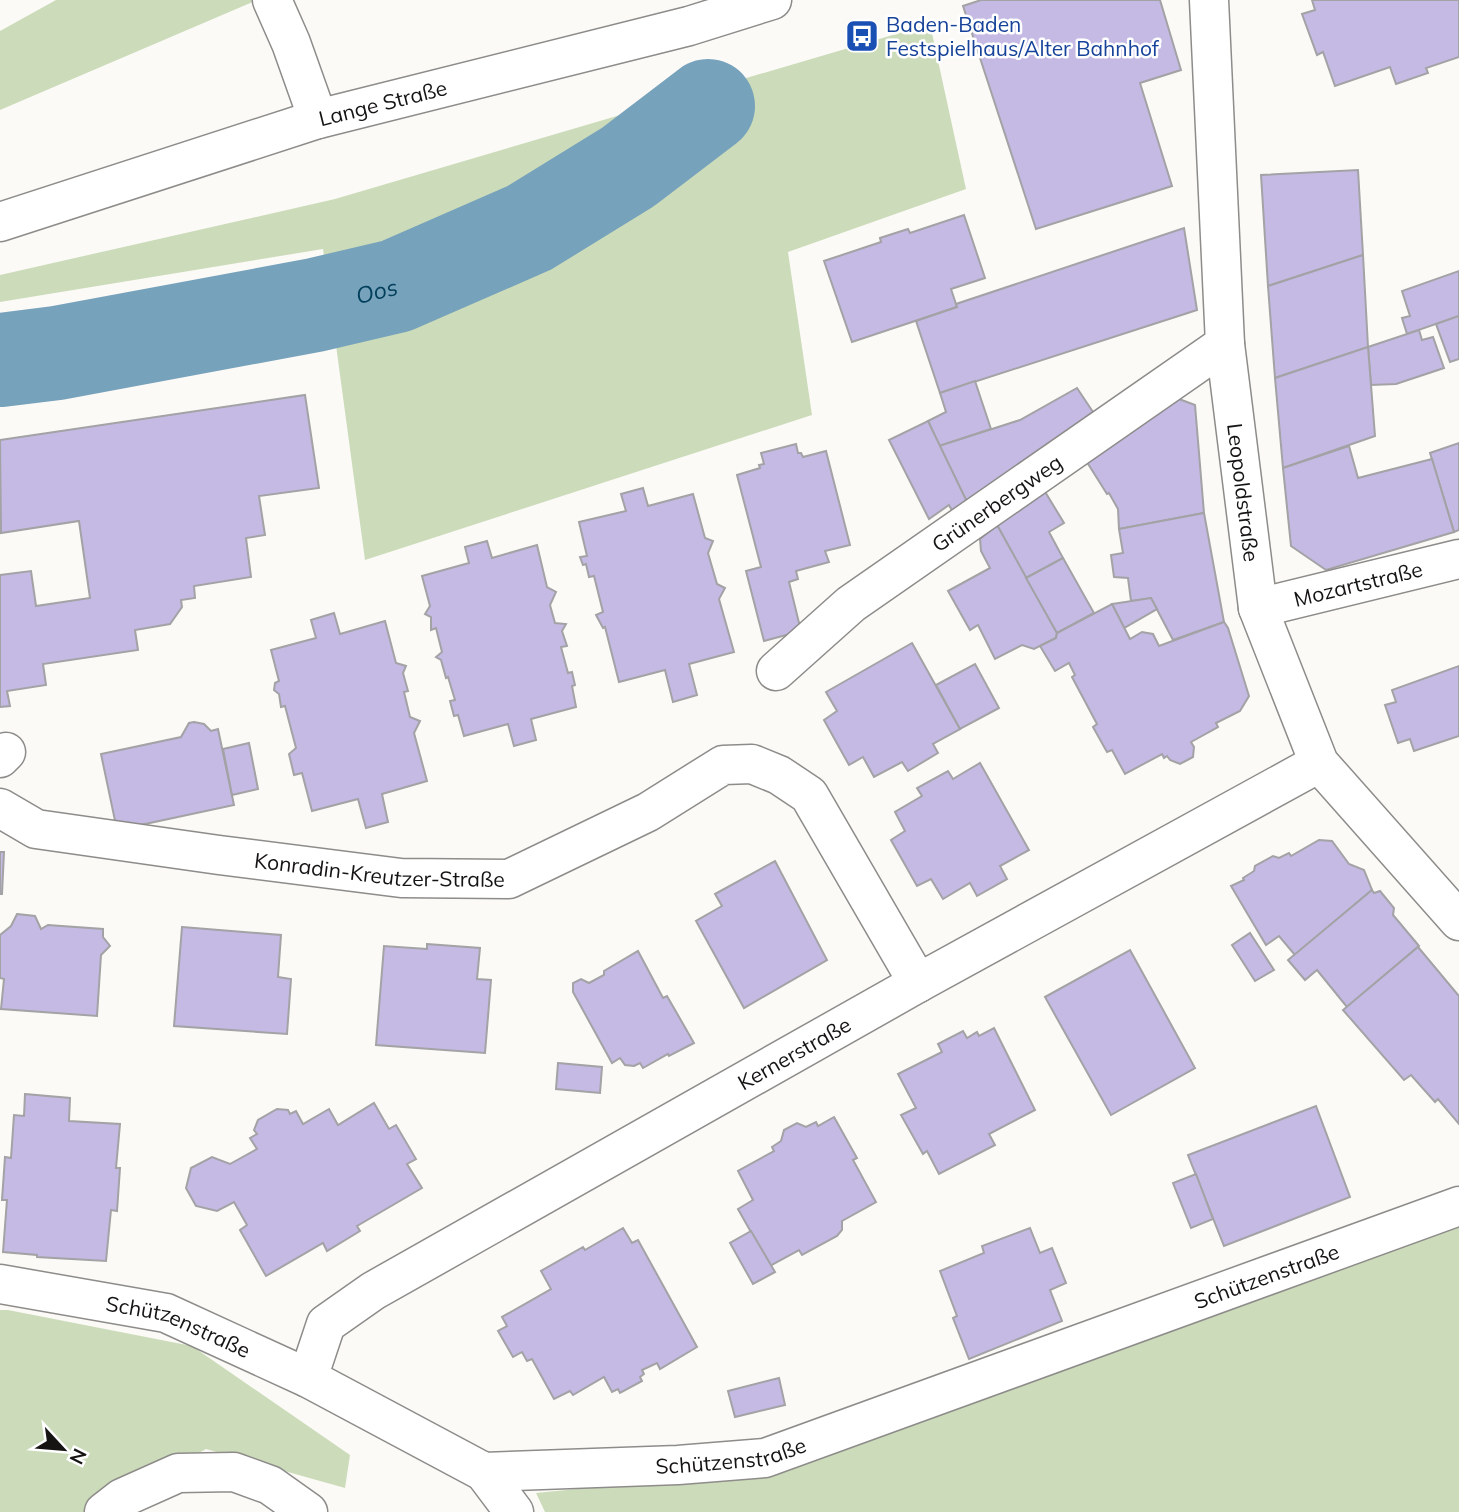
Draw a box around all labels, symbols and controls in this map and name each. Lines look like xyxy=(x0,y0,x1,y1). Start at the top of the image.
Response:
place label: Baden-Baden Festspielhaus/Alter Bahnhof xyxy=(886,11,1160,61)
bus stop icon: Baden-Baden Festspielhaus/Alter Bahnhof xyxy=(843,17,881,55)
street label: Lange Straße xyxy=(316,74,450,131)
water label: Oos xyxy=(353,272,400,310)
street label: Leopoldstraße xyxy=(1222,422,1265,563)
street label: Grünerbergweg xyxy=(926,448,1067,557)
street label: Mozartstraße xyxy=(1291,555,1425,612)
street label: Konradin-Kreutzer-Straße xyxy=(253,847,505,892)
street label: Kernerstraße xyxy=(733,1011,855,1095)
street label: Schützenstraße xyxy=(1190,1238,1342,1314)
street label: Schützenstraße xyxy=(104,1290,255,1363)
north arrow xyxy=(28,1414,98,1484)
street label: Schützenstraße xyxy=(655,1431,809,1479)
text: N xyxy=(64,1445,92,1468)

